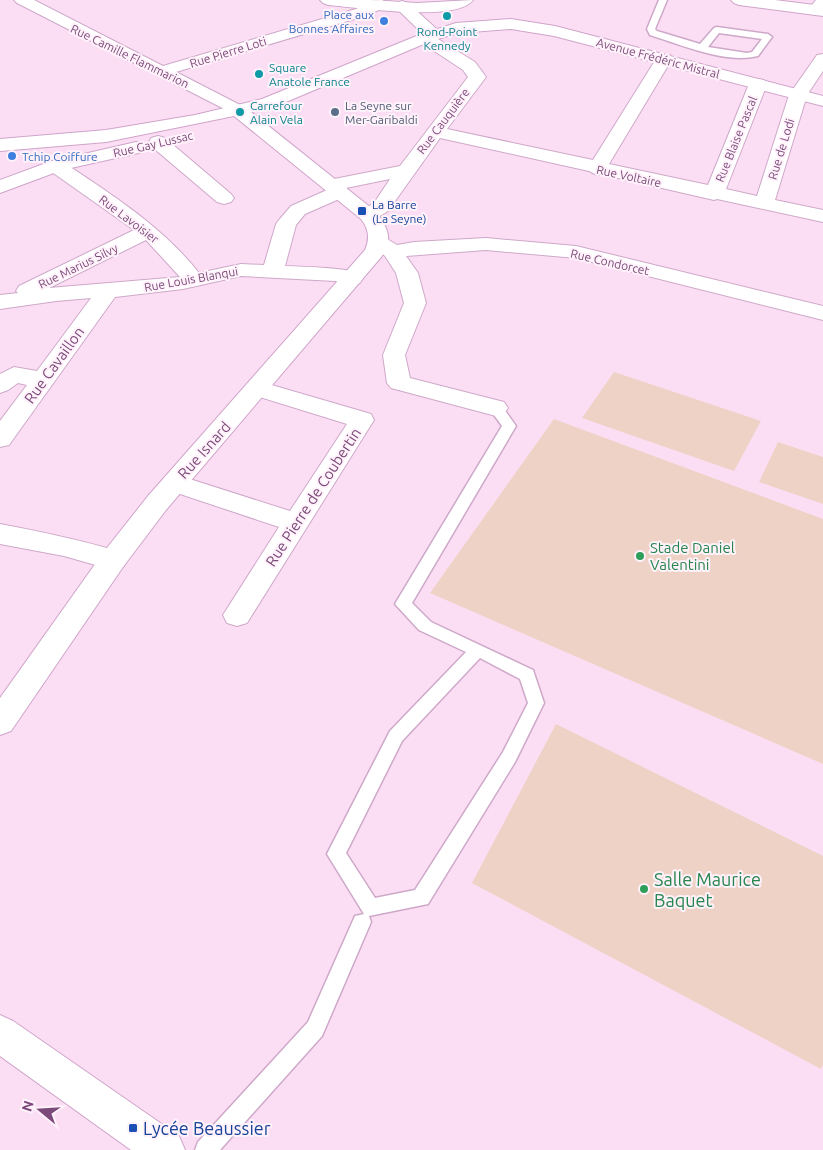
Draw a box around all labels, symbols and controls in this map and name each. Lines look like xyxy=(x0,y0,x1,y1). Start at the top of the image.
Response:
place label: Place aux Bonnes Affaires xyxy=(289,8,374,35)
marker: Rond-Point Kennedy xyxy=(441,10,453,22)
marker: Place aux Bonnes Affaires xyxy=(378,15,390,27)
street label: Rue Camille Flammarion xyxy=(69,22,191,90)
place label: Rond-Point Kennedy xyxy=(417,25,477,52)
street label: Rue Pierre Loti xyxy=(188,34,268,70)
street label: Avenue Frédéric Mistral xyxy=(595,35,721,81)
place label: Square Anatole France xyxy=(269,61,350,88)
marker: Square Anatole France xyxy=(253,68,265,80)
street label: Rue Cauquière xyxy=(414,86,472,156)
street label: Rue Blaise Pascal xyxy=(713,94,759,184)
place label: Carrefour Alain Vela xyxy=(250,99,303,126)
place label: La Seyne sur Mer-Garibaldi xyxy=(345,99,418,126)
marker: Carrefour Alain Vela xyxy=(234,106,246,118)
marker: La Seyne sur Mer-Garibaldi xyxy=(329,106,341,118)
street label: Rue de Lodi xyxy=(766,117,796,181)
street label: Rue Gay Lussac xyxy=(112,128,195,159)
marker: Tchip Coiffure xyxy=(6,150,18,162)
place label: Tchip Coiffure xyxy=(22,150,98,163)
street label: Rue Voltaire xyxy=(595,163,663,189)
street label: Rue Lavoisier xyxy=(97,192,162,246)
place label: La Barre (La Seyne) xyxy=(372,198,427,226)
marker: La Barre (La Seyne) xyxy=(356,205,368,217)
street label: Rue Marius Silvy xyxy=(36,241,120,291)
street label: Rue Condorcet xyxy=(569,247,651,277)
street label: Rue Louis Blanqui xyxy=(143,264,239,294)
street label: Rue Cavaillon xyxy=(21,323,87,407)
street label: Rue Isnard xyxy=(174,418,234,482)
street label: Rue Pierre de Coubertin xyxy=(262,425,364,569)
place label: Stade Daniel Valentini xyxy=(650,539,735,573)
marker: Stade Daniel Valentini xyxy=(634,550,646,562)
place label: Salle Maurice Baquet xyxy=(654,869,761,910)
marker: Salle Maurice Baquet xyxy=(638,883,650,895)
north arrow xyxy=(15,1085,65,1135)
text: N xyxy=(18,1099,37,1113)
place label: Lycée Beaussier xyxy=(143,1118,271,1138)
marker: Lycée Beaussier xyxy=(127,1122,139,1134)

